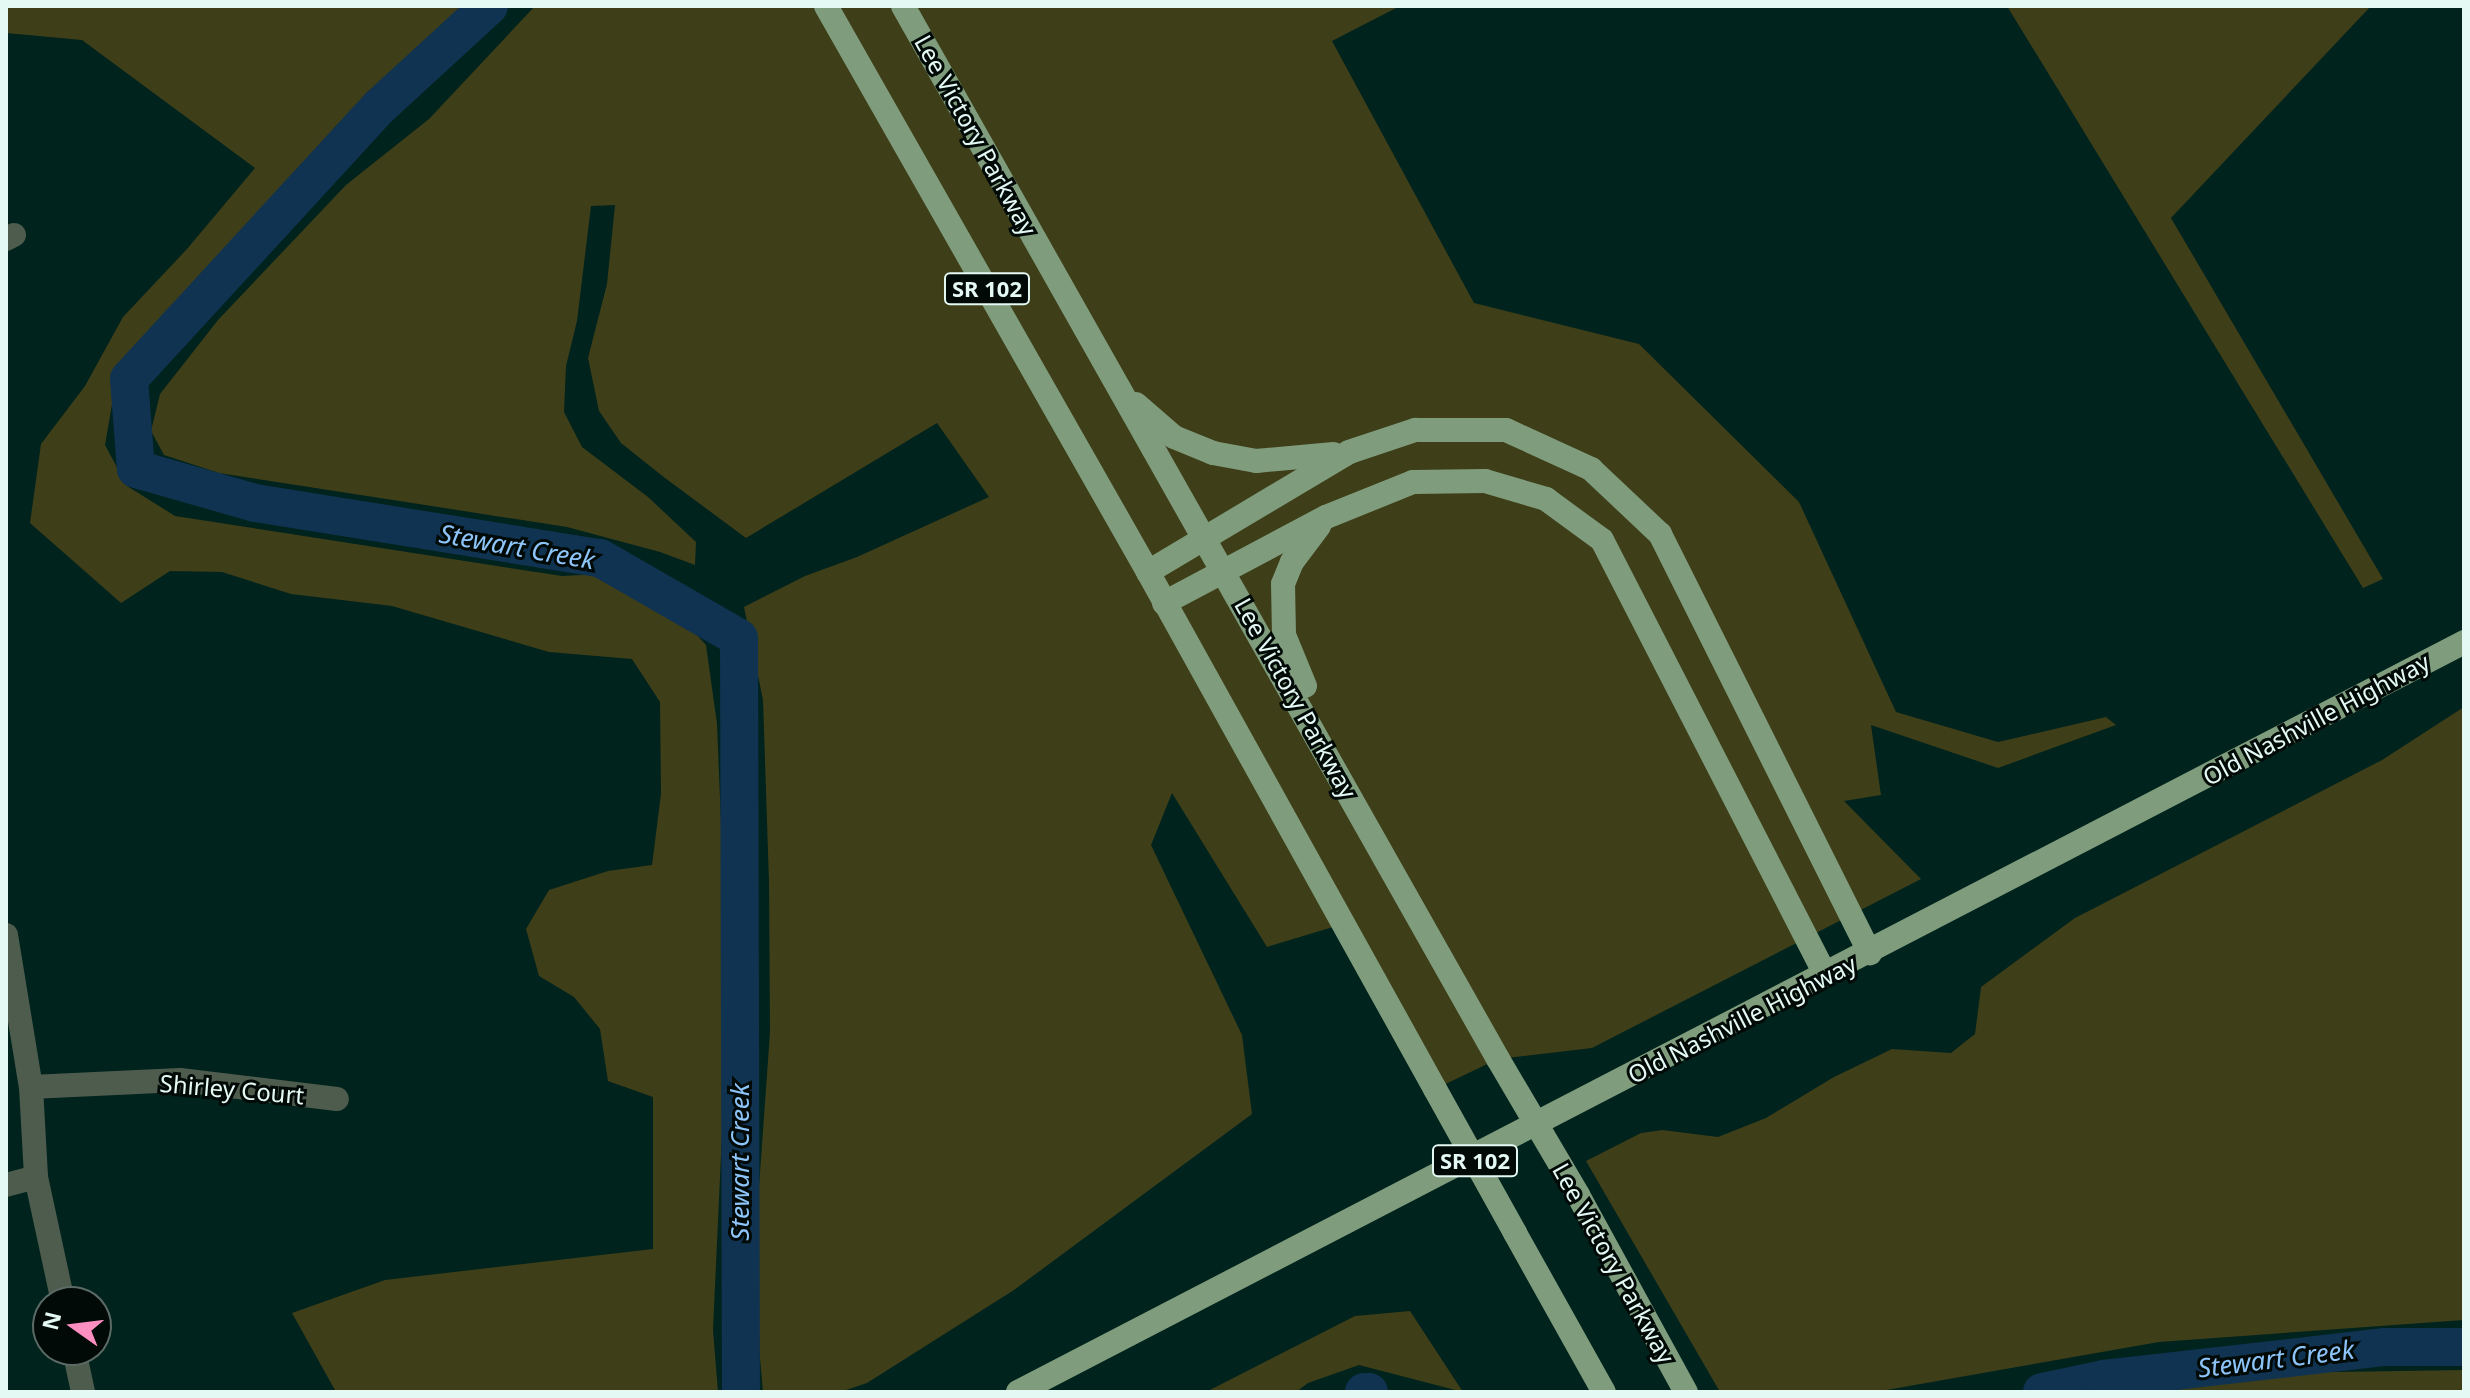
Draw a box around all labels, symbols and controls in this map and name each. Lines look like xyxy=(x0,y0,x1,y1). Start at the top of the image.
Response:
street label: Lee Victory Parkway xyxy=(909,30,1043,240)
road number: SR 102 xyxy=(943,271,1031,307)
water label: Stewart Creek xyxy=(437,518,597,576)
street label: Lee Victory Parkway xyxy=(1229,593,1363,803)
street label: Old Nashville Highway xyxy=(2198,647,2434,791)
street label: Old Nashville Highway xyxy=(1623,949,1861,1089)
street label: Shirley Court xyxy=(159,1068,305,1110)
water label: Stewart Creek xyxy=(724,1083,756,1241)
road number: SR 102 xyxy=(1431,1143,1519,1179)
street label: Lee Victory Parkway xyxy=(1547,1158,1681,1368)
north arrow xyxy=(32,1286,112,1366)
text: N xyxy=(34,1308,67,1333)
water label: Stewart Creek xyxy=(2196,1334,2356,1384)

